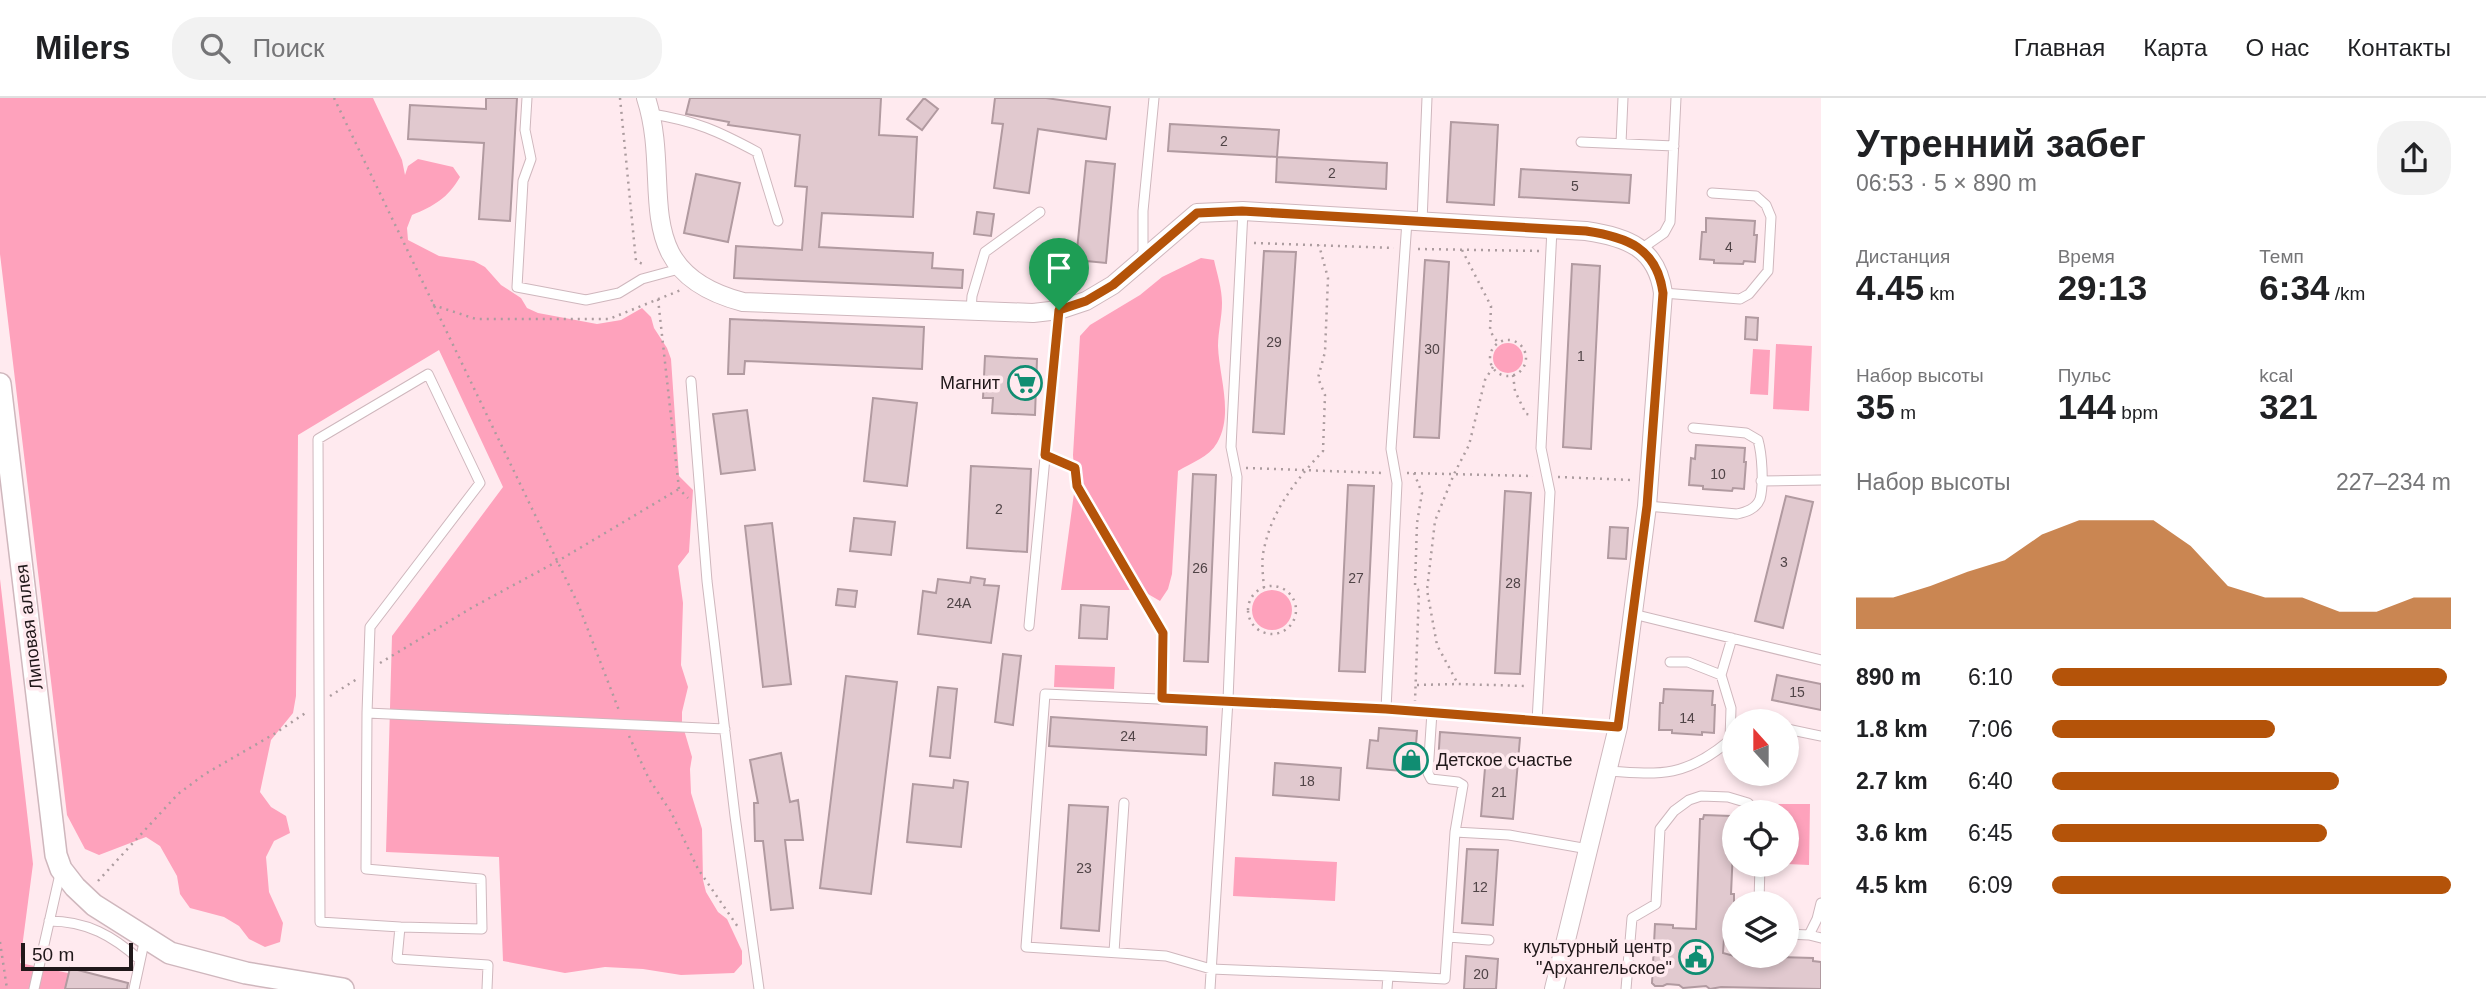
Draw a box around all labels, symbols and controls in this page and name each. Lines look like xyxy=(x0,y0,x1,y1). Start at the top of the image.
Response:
search box xyxy=(172,17,662,80)
text: Milers xyxy=(35,29,130,66)
icon: search xyxy=(196,29,234,67)
text: Поиск xyxy=(252,33,324,63)
text: Главная xyxy=(2014,34,2105,61)
text: Карта xyxy=(2143,34,2207,61)
text: О нас xyxy=(2245,34,2309,61)
text: Контакты xyxy=(2347,34,2451,61)
button: share xyxy=(2377,121,2451,195)
text: Утренний забег xyxy=(1856,123,2146,165)
house number: 2 xyxy=(1220,133,1228,149)
house number: 2 xyxy=(1328,165,1336,181)
text: 06:53 · 5 × 890 m xyxy=(1856,170,2037,196)
house number: 5 xyxy=(1571,178,1579,194)
pin xyxy=(1029,238,1089,310)
house number: 4 xyxy=(1725,239,1733,255)
text: Дистанция xyxy=(1856,246,1950,267)
text: Время xyxy=(2058,246,2115,267)
text: Темп xyxy=(2259,246,2304,267)
icon: arrive xyxy=(1040,249,1078,287)
text: 4.45 xyxy=(1856,268,1924,307)
text: 29:13 xyxy=(2058,268,2147,307)
text: 6:34 xyxy=(2259,268,2329,307)
text: km xyxy=(1924,283,1955,304)
text: /km xyxy=(2329,283,2365,304)
house number: 29 xyxy=(1266,334,1282,350)
house number: 30 xyxy=(1424,341,1440,357)
house number: 1 xyxy=(1577,348,1585,364)
supermarket icon: Магнит xyxy=(1006,364,1044,402)
text: Набор высоты xyxy=(1856,365,1984,386)
text: Пульс xyxy=(2058,365,2111,386)
text: kcal xyxy=(2259,365,2293,386)
place label: Магнит xyxy=(940,373,1000,393)
text: 35 xyxy=(1856,387,1895,426)
text: 144 xyxy=(2058,387,2116,426)
text: 321 xyxy=(2259,387,2318,426)
text: m xyxy=(1895,402,1916,423)
text: bpm xyxy=(2116,402,2158,423)
house number: 10 xyxy=(1710,466,1726,482)
text: Набор высоты xyxy=(1856,469,2010,495)
text: 227–234 m xyxy=(2336,469,2451,495)
house number: 2 xyxy=(995,501,1003,517)
house number: 3 xyxy=(1780,554,1788,570)
house number: 26 xyxy=(1192,560,1208,576)
street label: Липовая аллея xyxy=(11,563,47,691)
house number: 27 xyxy=(1348,570,1364,586)
house number: 28 xyxy=(1505,575,1521,591)
house number: 24А xyxy=(947,595,972,611)
text: 890 m xyxy=(1856,664,1921,690)
text: 6:10 xyxy=(1968,664,2013,690)
house number: 15 xyxy=(1789,684,1805,700)
north arrow xyxy=(1722,709,1799,786)
map controls xyxy=(1722,709,1799,968)
house number: 14 xyxy=(1679,710,1695,726)
text: 1.8 km xyxy=(1856,716,1928,742)
text: 7:06 xyxy=(1968,716,2013,742)
house number: 24 xyxy=(1120,728,1136,744)
shop icon: Детское счастье xyxy=(1392,741,1430,779)
place label: Детское счастье xyxy=(1436,750,1573,770)
text: 2.7 km xyxy=(1856,768,1928,794)
text: 6:40 xyxy=(1968,768,2013,794)
house number: 18 xyxy=(1299,773,1315,789)
house number: 21 xyxy=(1491,784,1507,800)
button: locate xyxy=(1722,800,1799,877)
text: 3.6 km xyxy=(1856,820,1928,846)
text: 6:45 xyxy=(1968,820,2013,846)
house number: 23 xyxy=(1076,860,1092,876)
text: 4.5 km xyxy=(1856,872,1928,898)
text: 6:09 xyxy=(1968,872,2013,898)
house number: 12 xyxy=(1472,879,1488,895)
button: layers xyxy=(1722,891,1799,968)
place label: культурный центр "Архангельское" xyxy=(1523,937,1672,978)
public building icon: культурный центр "Архангельское" xyxy=(1677,938,1715,976)
scale bar xyxy=(21,940,133,972)
text: 50 m xyxy=(32,944,74,965)
house number: 20 xyxy=(1473,966,1489,982)

